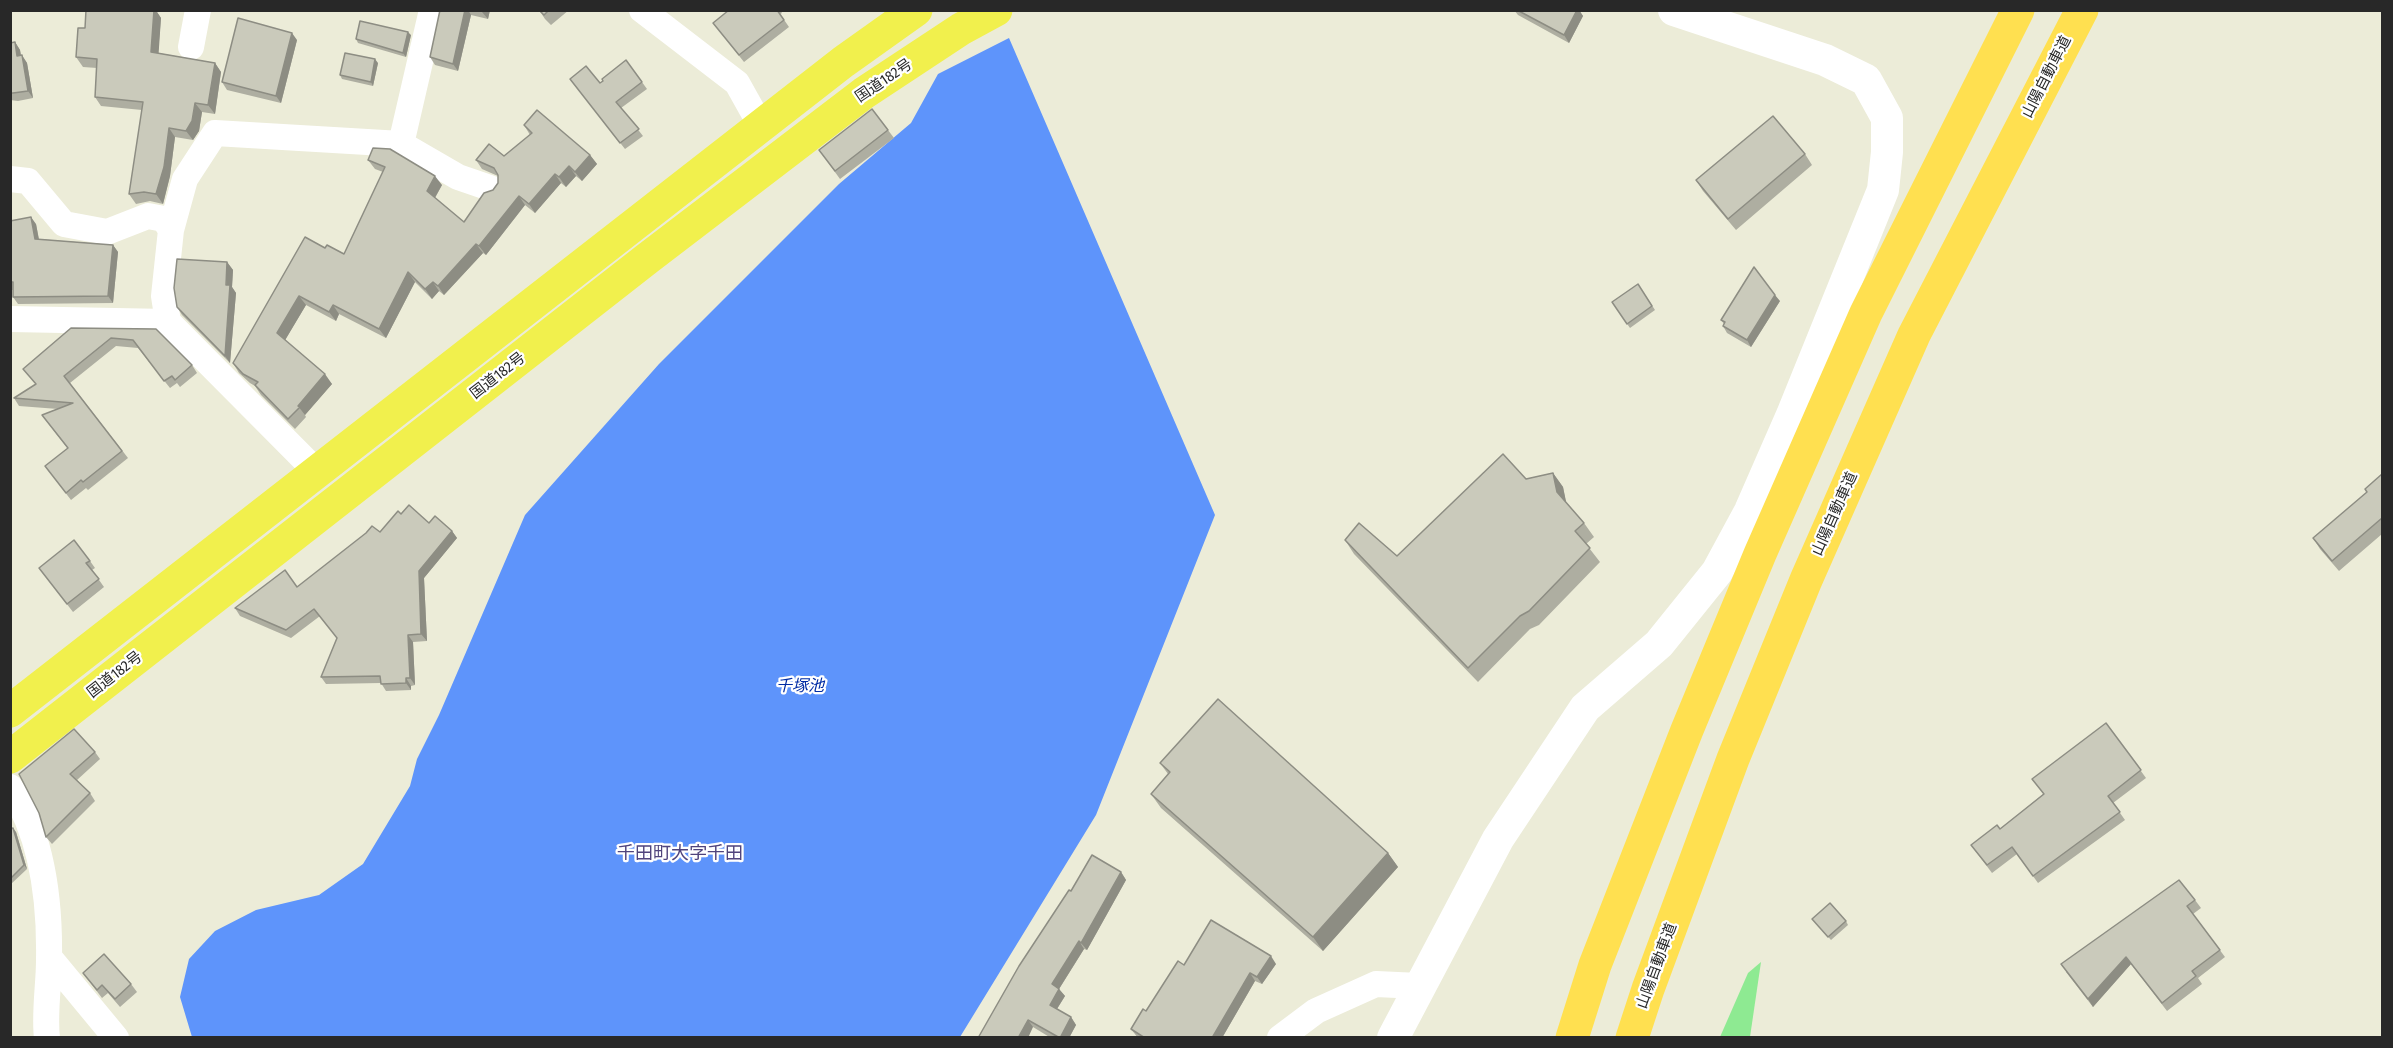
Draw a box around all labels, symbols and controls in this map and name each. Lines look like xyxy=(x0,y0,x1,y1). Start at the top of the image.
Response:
street label: 山陽自動車道 xyxy=(2019,33,2075,121)
street label: 国道182号 xyxy=(852,55,916,107)
street label: 国道182号 xyxy=(467,349,529,403)
street label: 山陽自動車道 xyxy=(1808,469,1862,559)
street label: 国道182号 xyxy=(84,648,146,702)
water label: 千塚池 xyxy=(776,677,824,697)
district label: 千田町大字千田 xyxy=(617,843,743,865)
street label: 山陽自動車道 xyxy=(1633,921,1681,1011)

